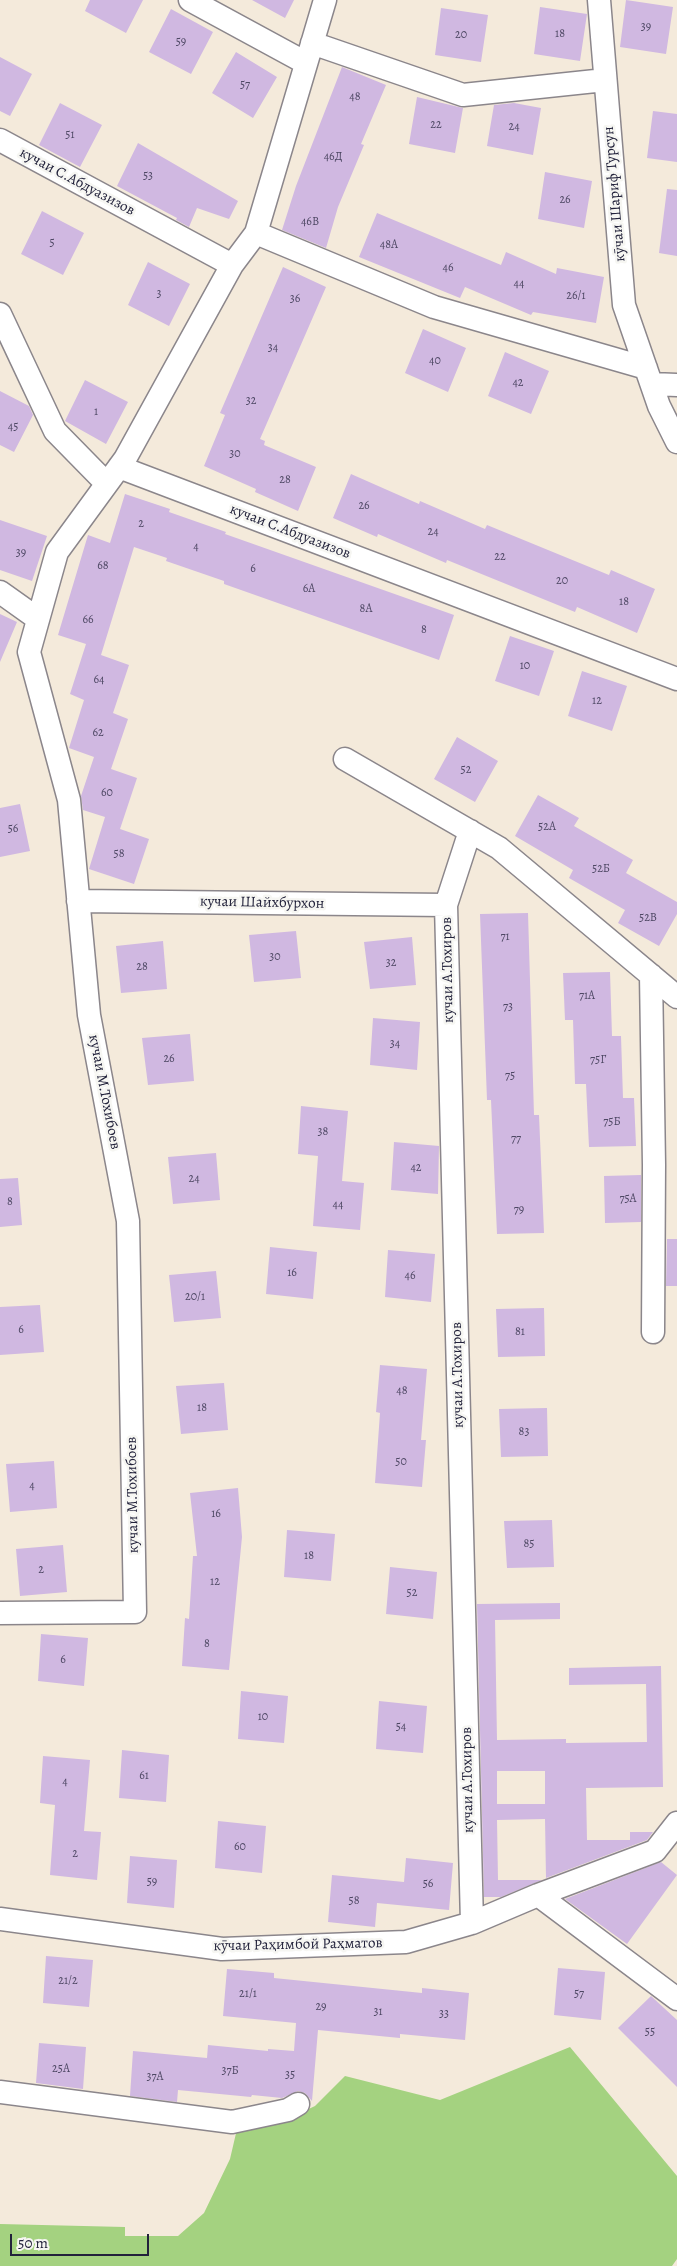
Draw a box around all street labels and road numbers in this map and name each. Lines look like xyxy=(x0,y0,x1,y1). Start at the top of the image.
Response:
street label: кӯчаи Шариф Турсун xyxy=(600,126,630,262)
street label: кучаи С.Абдуазизов xyxy=(16,144,138,220)
street label: кучаи С.Абдуазизов xyxy=(227,501,353,563)
street label: кучаи Шайхбурхон xyxy=(200,893,324,913)
street label: кучаи А.Тохиров xyxy=(438,917,458,1023)
street label: кучаи М.Тохибоев xyxy=(84,1033,124,1151)
street label: кучаи А.Тохиров xyxy=(448,1322,468,1428)
street label: кучаи М.Тохибоев xyxy=(123,1437,143,1553)
street label: кучаи А.Тохиров xyxy=(458,1727,478,1833)
street label: кӯчаи Раҳимбой Раҳматов xyxy=(213,1935,383,1955)

